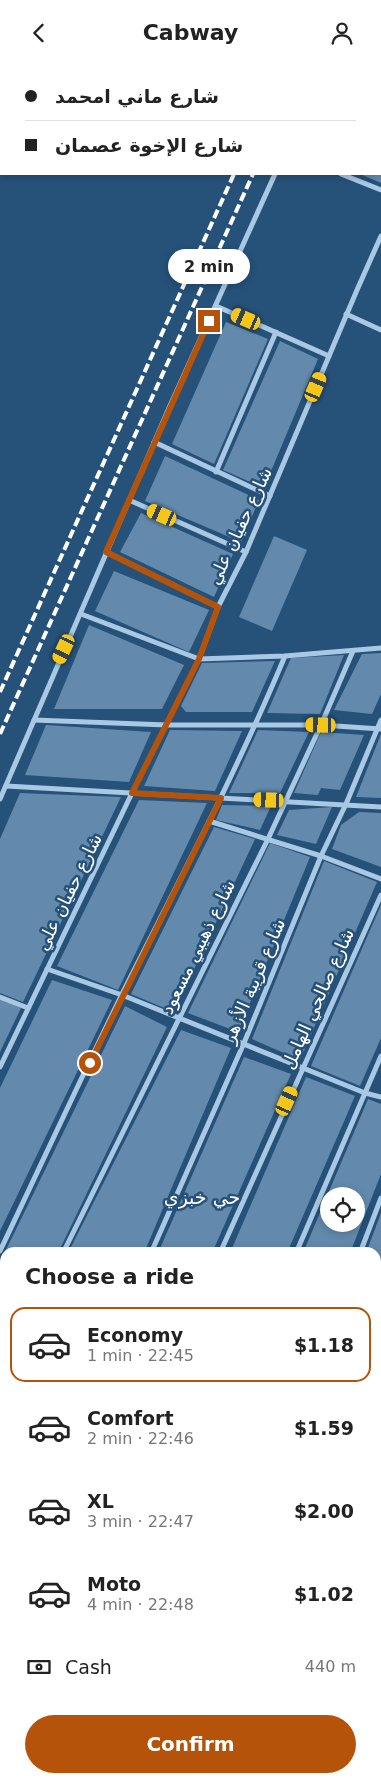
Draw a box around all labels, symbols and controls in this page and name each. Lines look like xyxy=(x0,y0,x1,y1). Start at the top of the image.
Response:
icon: back xyxy=(25,19,53,47)
icon: person xyxy=(328,19,356,47)
text: Cabway xyxy=(143,20,238,45)
text: شارع ماني امحمد xyxy=(55,85,219,107)
text: شارع الإخوة عصمان xyxy=(55,134,243,156)
callout: 2 min xyxy=(168,249,250,283)
text: 2 min xyxy=(184,257,234,276)
car xyxy=(229,306,262,332)
route end xyxy=(198,310,220,332)
car xyxy=(303,370,328,404)
street label: شارع حفيان علي xyxy=(203,464,277,588)
car xyxy=(145,502,178,528)
car xyxy=(50,632,77,666)
car xyxy=(305,717,336,733)
car xyxy=(253,792,284,808)
street label: شارع حفيان علي xyxy=(31,830,107,954)
street label: شارع ذهيبي مسعود xyxy=(156,876,240,1018)
street label: شارع قريبة الأزهر xyxy=(217,915,290,1048)
street label: شارع صالحي الهامل xyxy=(277,925,359,1073)
route start xyxy=(79,1052,101,1074)
car xyxy=(274,1084,299,1118)
district label: حي خبزي xyxy=(164,1186,240,1209)
map controls xyxy=(320,1187,365,1232)
button: locate xyxy=(320,1187,365,1232)
text: Choose a ride xyxy=(25,1264,194,1289)
icon: car xyxy=(27,1322,72,1367)
text: Economy xyxy=(87,1324,183,1346)
text: $1.18 xyxy=(294,1334,354,1356)
text: 1 min · 22:45 xyxy=(87,1346,194,1365)
icon: car xyxy=(27,1405,72,1450)
text: Comfort xyxy=(87,1407,174,1429)
text: $1.59 xyxy=(294,1417,354,1439)
text: 2 min · 22:46 xyxy=(87,1429,194,1448)
icon: car xyxy=(27,1488,72,1533)
text: XL xyxy=(87,1490,114,1512)
text: $2.00 xyxy=(294,1500,354,1522)
text: 3 min · 22:47 xyxy=(87,1512,194,1531)
icon: car xyxy=(27,1571,72,1616)
text: Moto xyxy=(87,1573,141,1595)
text: $1.02 xyxy=(294,1583,354,1605)
text: 4 min · 22:48 xyxy=(87,1595,194,1614)
icon: cash xyxy=(25,1653,53,1681)
text: Cash xyxy=(65,1656,112,1678)
text: 440 m xyxy=(305,1657,356,1676)
button: Confirm xyxy=(25,1715,356,1773)

